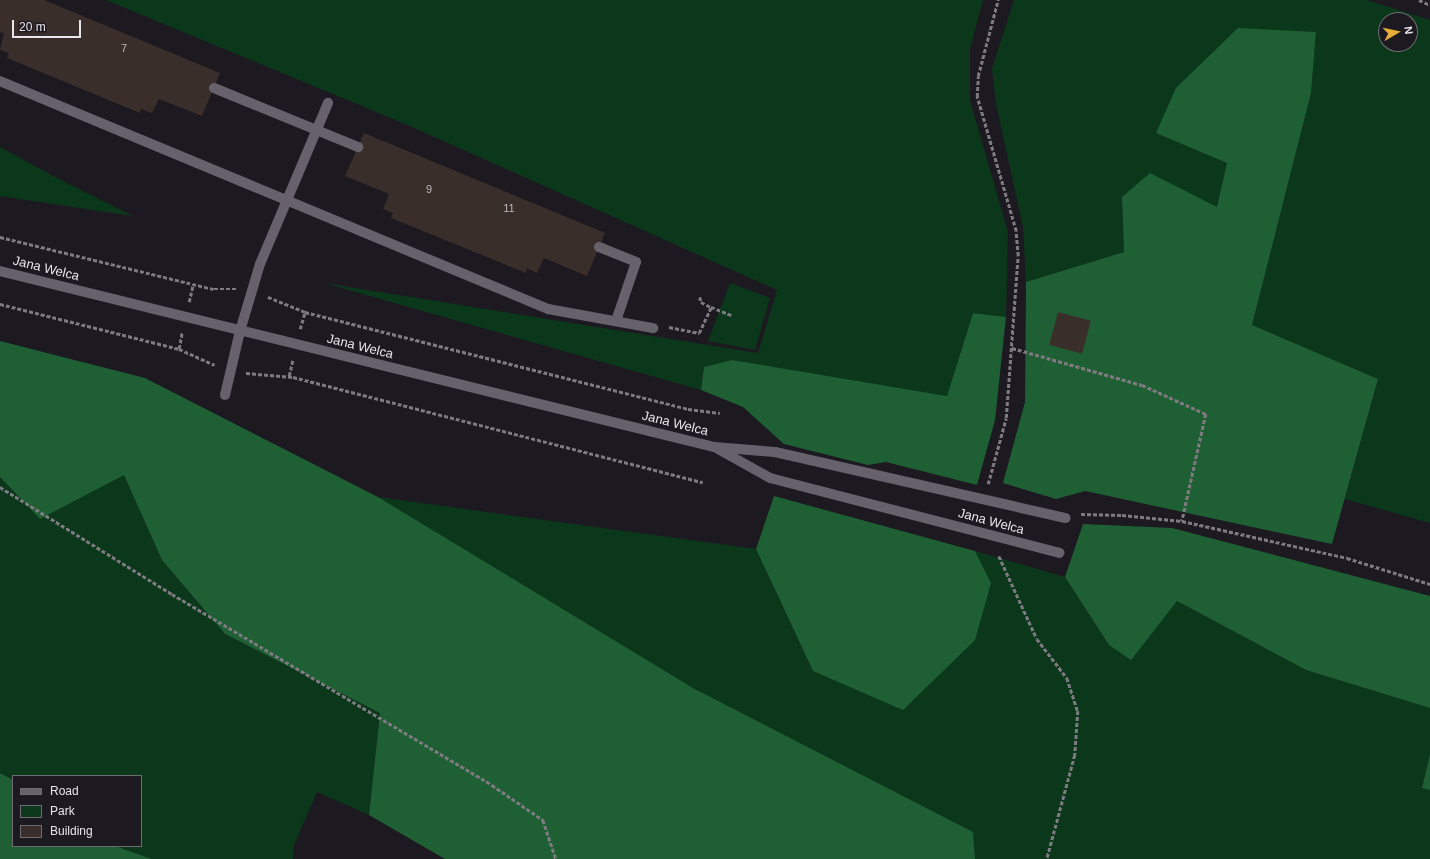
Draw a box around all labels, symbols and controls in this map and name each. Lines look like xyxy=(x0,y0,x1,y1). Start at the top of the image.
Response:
scale bar xyxy=(14,12,83,38)
north arrow xyxy=(1378,12,1418,52)
text: 20 m xyxy=(19,20,46,34)
text: N xyxy=(1402,25,1415,35)
house number: 7 xyxy=(121,41,127,55)
house number: 9 xyxy=(426,182,432,196)
house number: 11 xyxy=(503,201,515,215)
street label: Jana Welca xyxy=(11,253,81,285)
street label: Jana Welca xyxy=(325,331,395,363)
street label: Jana Welca xyxy=(640,408,710,440)
street label: Jana Welca xyxy=(956,506,1026,538)
legend xyxy=(12,775,142,847)
text: Road xyxy=(50,784,79,798)
text: Park xyxy=(50,804,75,818)
text: Building xyxy=(50,824,93,838)

